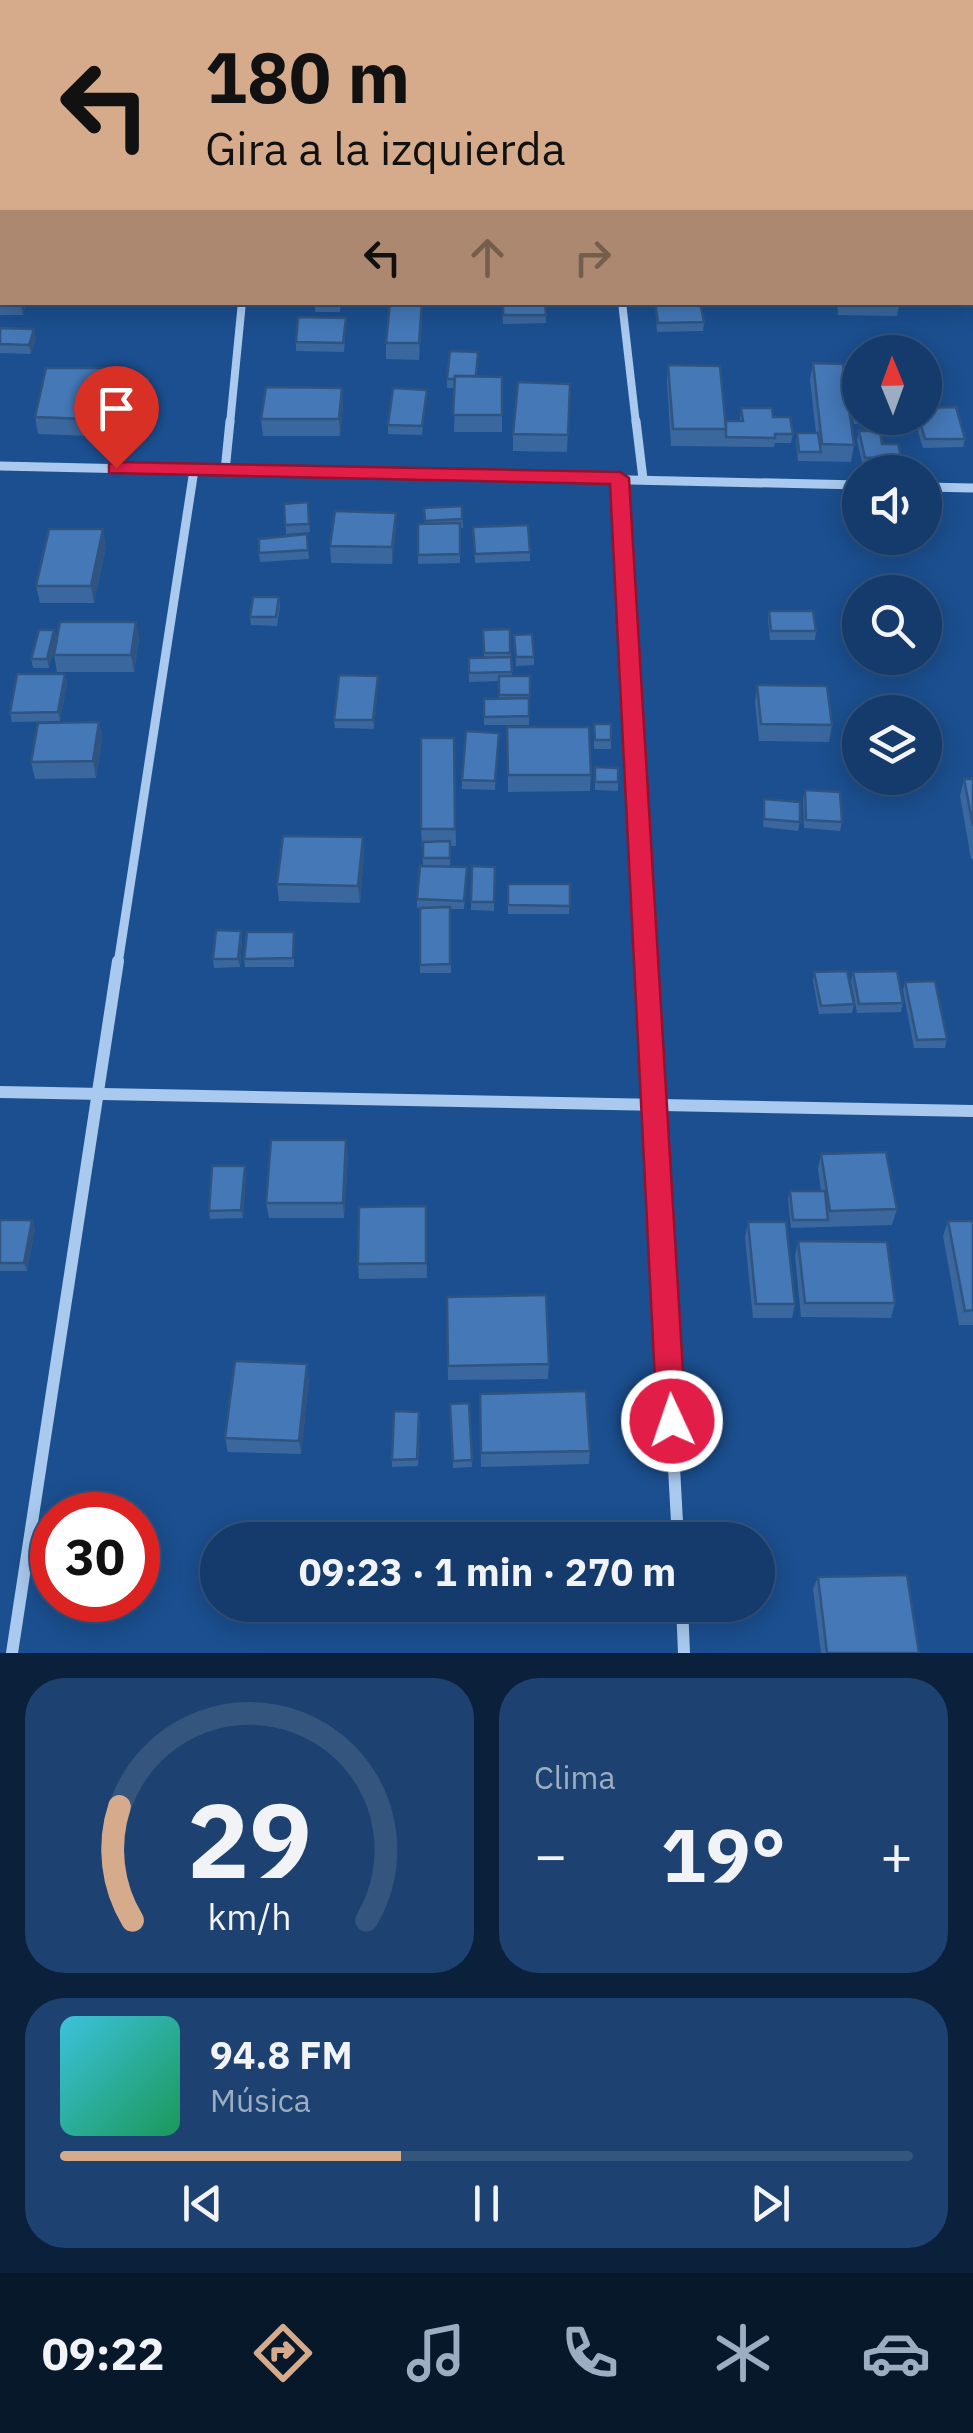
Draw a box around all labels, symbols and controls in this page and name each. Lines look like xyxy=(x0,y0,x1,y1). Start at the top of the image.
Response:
text: 180 m xyxy=(205,31,410,122)
icon: left xyxy=(40,40,170,170)
text: Gira a la izquierda xyxy=(205,119,566,177)
icon: left xyxy=(355,230,410,285)
icon: ahead xyxy=(460,230,515,285)
icon: right xyxy=(565,230,620,285)
north arrow xyxy=(842,335,942,435)
map controls xyxy=(842,335,942,795)
pin xyxy=(74,366,159,469)
icon: arrive xyxy=(89,381,144,436)
button: sound xyxy=(842,455,942,555)
button: search xyxy=(842,575,942,675)
button: layers xyxy=(842,695,942,795)
position arrow xyxy=(620,1369,724,1473)
speed limit sign: 30 xyxy=(30,1492,160,1622)
text: 09:23 · 1 min · 270 m xyxy=(299,1547,676,1596)
text: Clima xyxy=(534,1756,616,1798)
text: 29 xyxy=(187,1771,312,1907)
text: 19° xyxy=(661,1805,786,1903)
text: − xyxy=(534,1819,567,1890)
text: + xyxy=(880,1819,913,1890)
text: km/h xyxy=(207,1893,292,1940)
text: 94.8 FM xyxy=(210,2030,353,2079)
text: Música xyxy=(210,2079,311,2121)
icon: previous xyxy=(175,2176,230,2231)
icon: pause xyxy=(459,2176,514,2231)
icon: next xyxy=(743,2176,798,2231)
icon: directions xyxy=(248,2318,318,2388)
icon: music xyxy=(401,2318,471,2388)
icon: phone xyxy=(555,2318,625,2388)
icon: climate xyxy=(708,2318,778,2388)
icon: car xyxy=(861,2318,931,2388)
text: 09:22 xyxy=(42,2324,165,2382)

